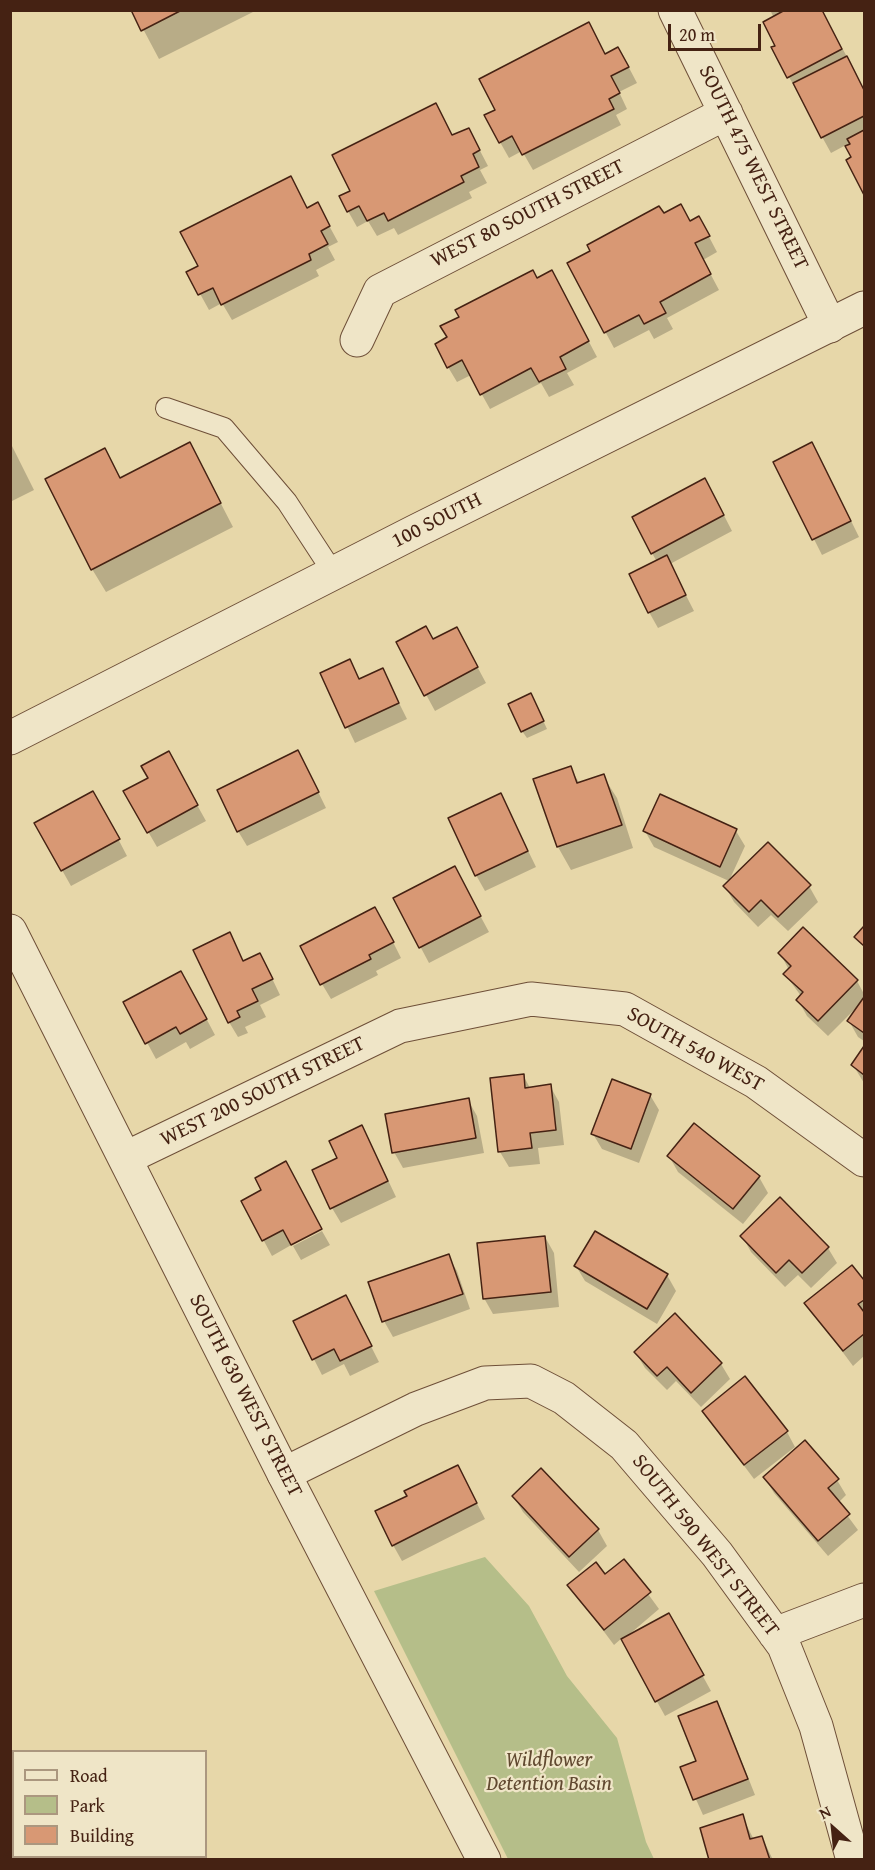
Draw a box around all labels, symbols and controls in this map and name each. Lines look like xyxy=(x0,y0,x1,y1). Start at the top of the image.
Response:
scale bar xyxy=(671,12,764,50)
text: 20 m xyxy=(679,21,715,48)
street label: SOUTH 475 WEST STREET xyxy=(692,62,814,274)
street label: WEST 80 SOUTH STREET xyxy=(427,154,629,274)
street label: 100 SOUTH xyxy=(388,488,486,554)
street label: SOUTH 540 WEST xyxy=(622,1002,768,1098)
street label: WEST 200 SOUTH STREET xyxy=(157,1031,369,1153)
street label: SOUTH 630 WEST STREET xyxy=(183,1290,307,1502)
street label: SOUTH 590 WEST STREET xyxy=(626,1450,784,1642)
park label: Wildflower Detention Basin xyxy=(486,1748,612,1798)
legend xyxy=(12,1750,207,1858)
text: Road xyxy=(70,1762,108,1789)
text: Park xyxy=(70,1792,105,1819)
north arrow xyxy=(803,1798,863,1858)
text: N xyxy=(815,1799,835,1825)
text: Building xyxy=(70,1822,134,1849)

